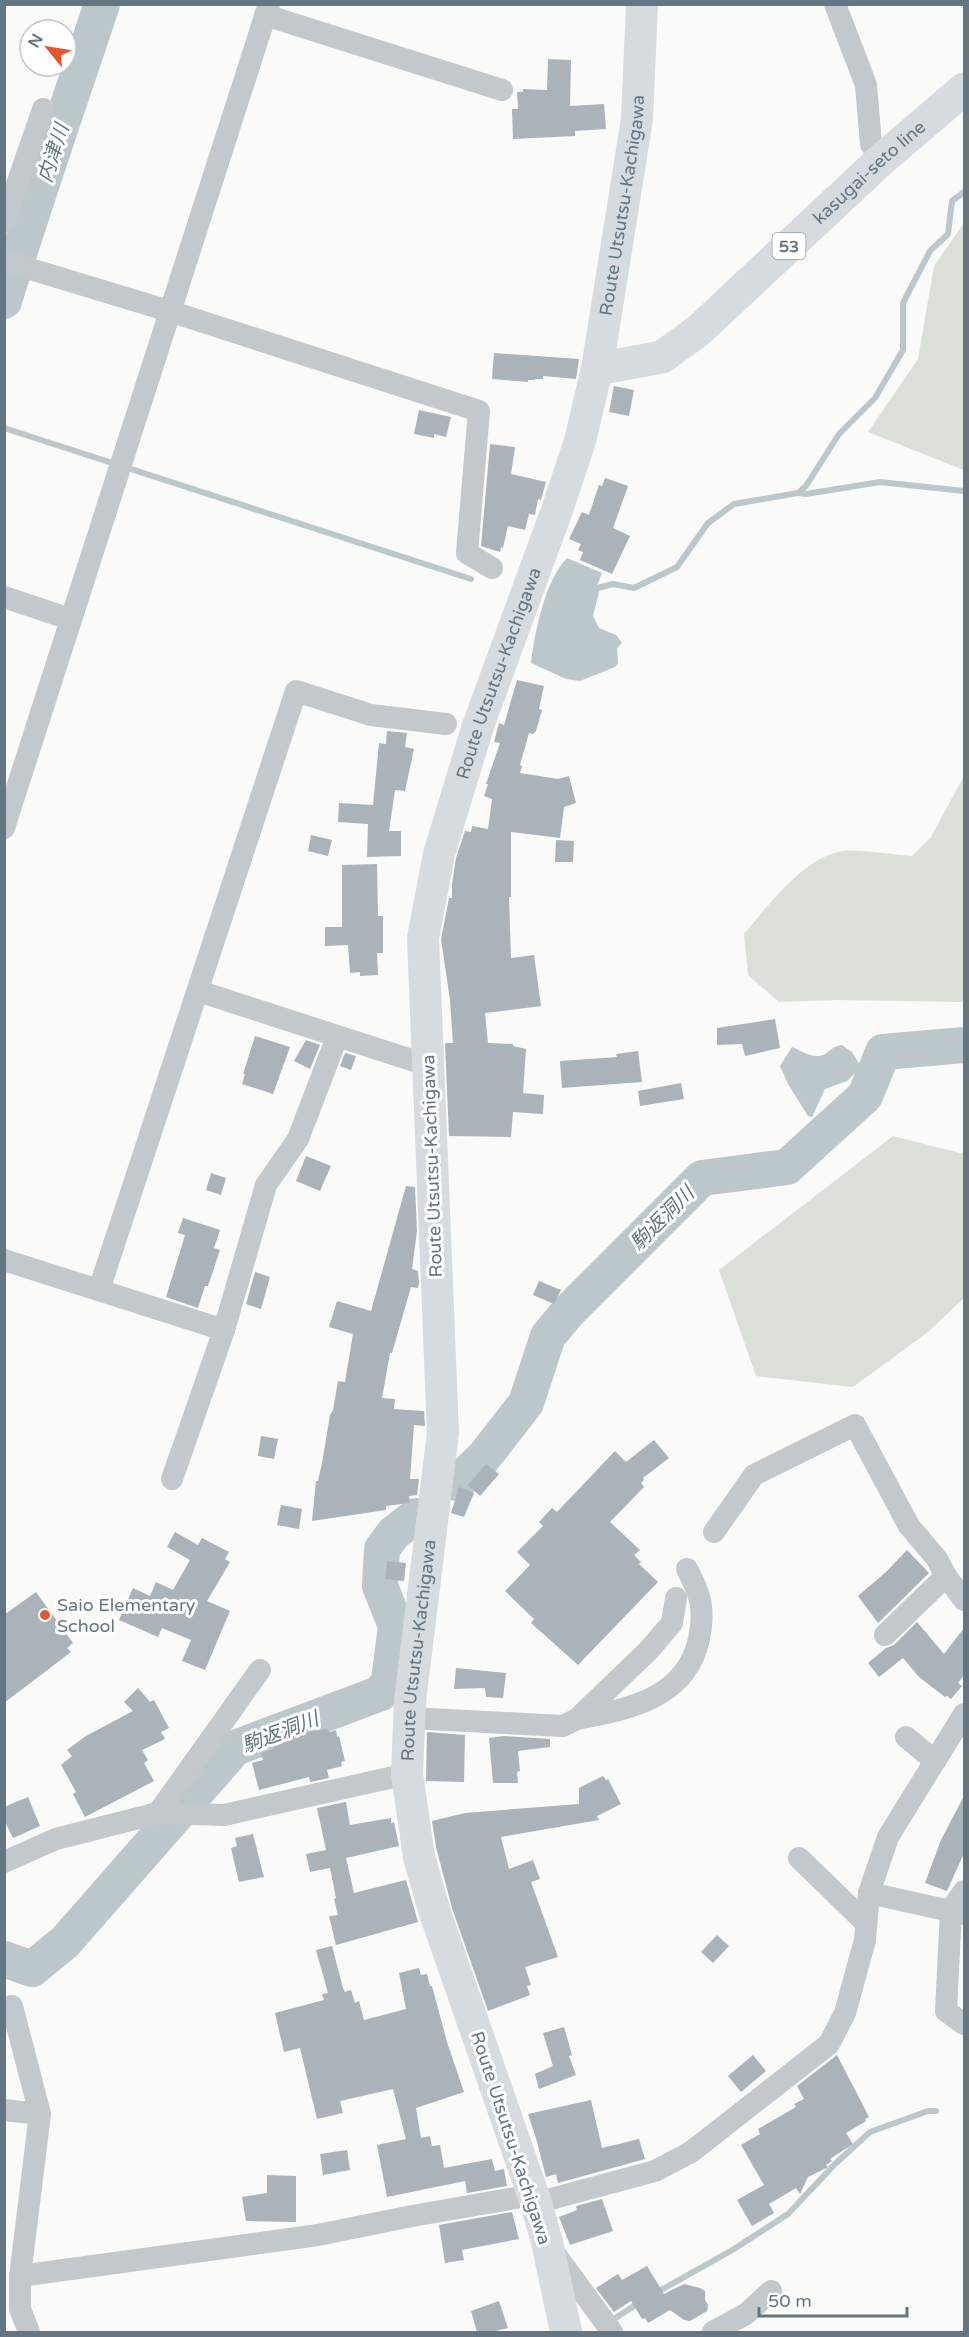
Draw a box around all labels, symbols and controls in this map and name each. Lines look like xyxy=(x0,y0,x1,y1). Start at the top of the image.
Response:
north arrow xyxy=(18,18,78,78)
text: N xyxy=(24,30,48,52)
street label: Route Utsutsu-Kachigawa xyxy=(595,94,649,317)
street label: kasugai-seto line xyxy=(808,116,930,229)
water label: 内津川 xyxy=(33,119,75,186)
road number: 53 xyxy=(772,233,806,259)
street label: Route Utsutsu-Kachigawa xyxy=(451,564,546,782)
street label: Route Utsutsu-Kachigawa xyxy=(417,1054,447,1278)
water label: 駒返洞川 xyxy=(626,1181,701,1255)
street label: Route Utsutsu-Kachigawa xyxy=(397,1538,441,1762)
place label: Saio Elementary School xyxy=(57,1594,196,1637)
marker: Saio Elementary School xyxy=(38,1608,52,1622)
water label: 駒返洞川 xyxy=(239,1707,324,1758)
street label: Route Utsutsu-Kachigawa xyxy=(466,2029,556,2247)
scale bar xyxy=(759,2280,908,2318)
text: 50 m xyxy=(768,2290,812,2312)

